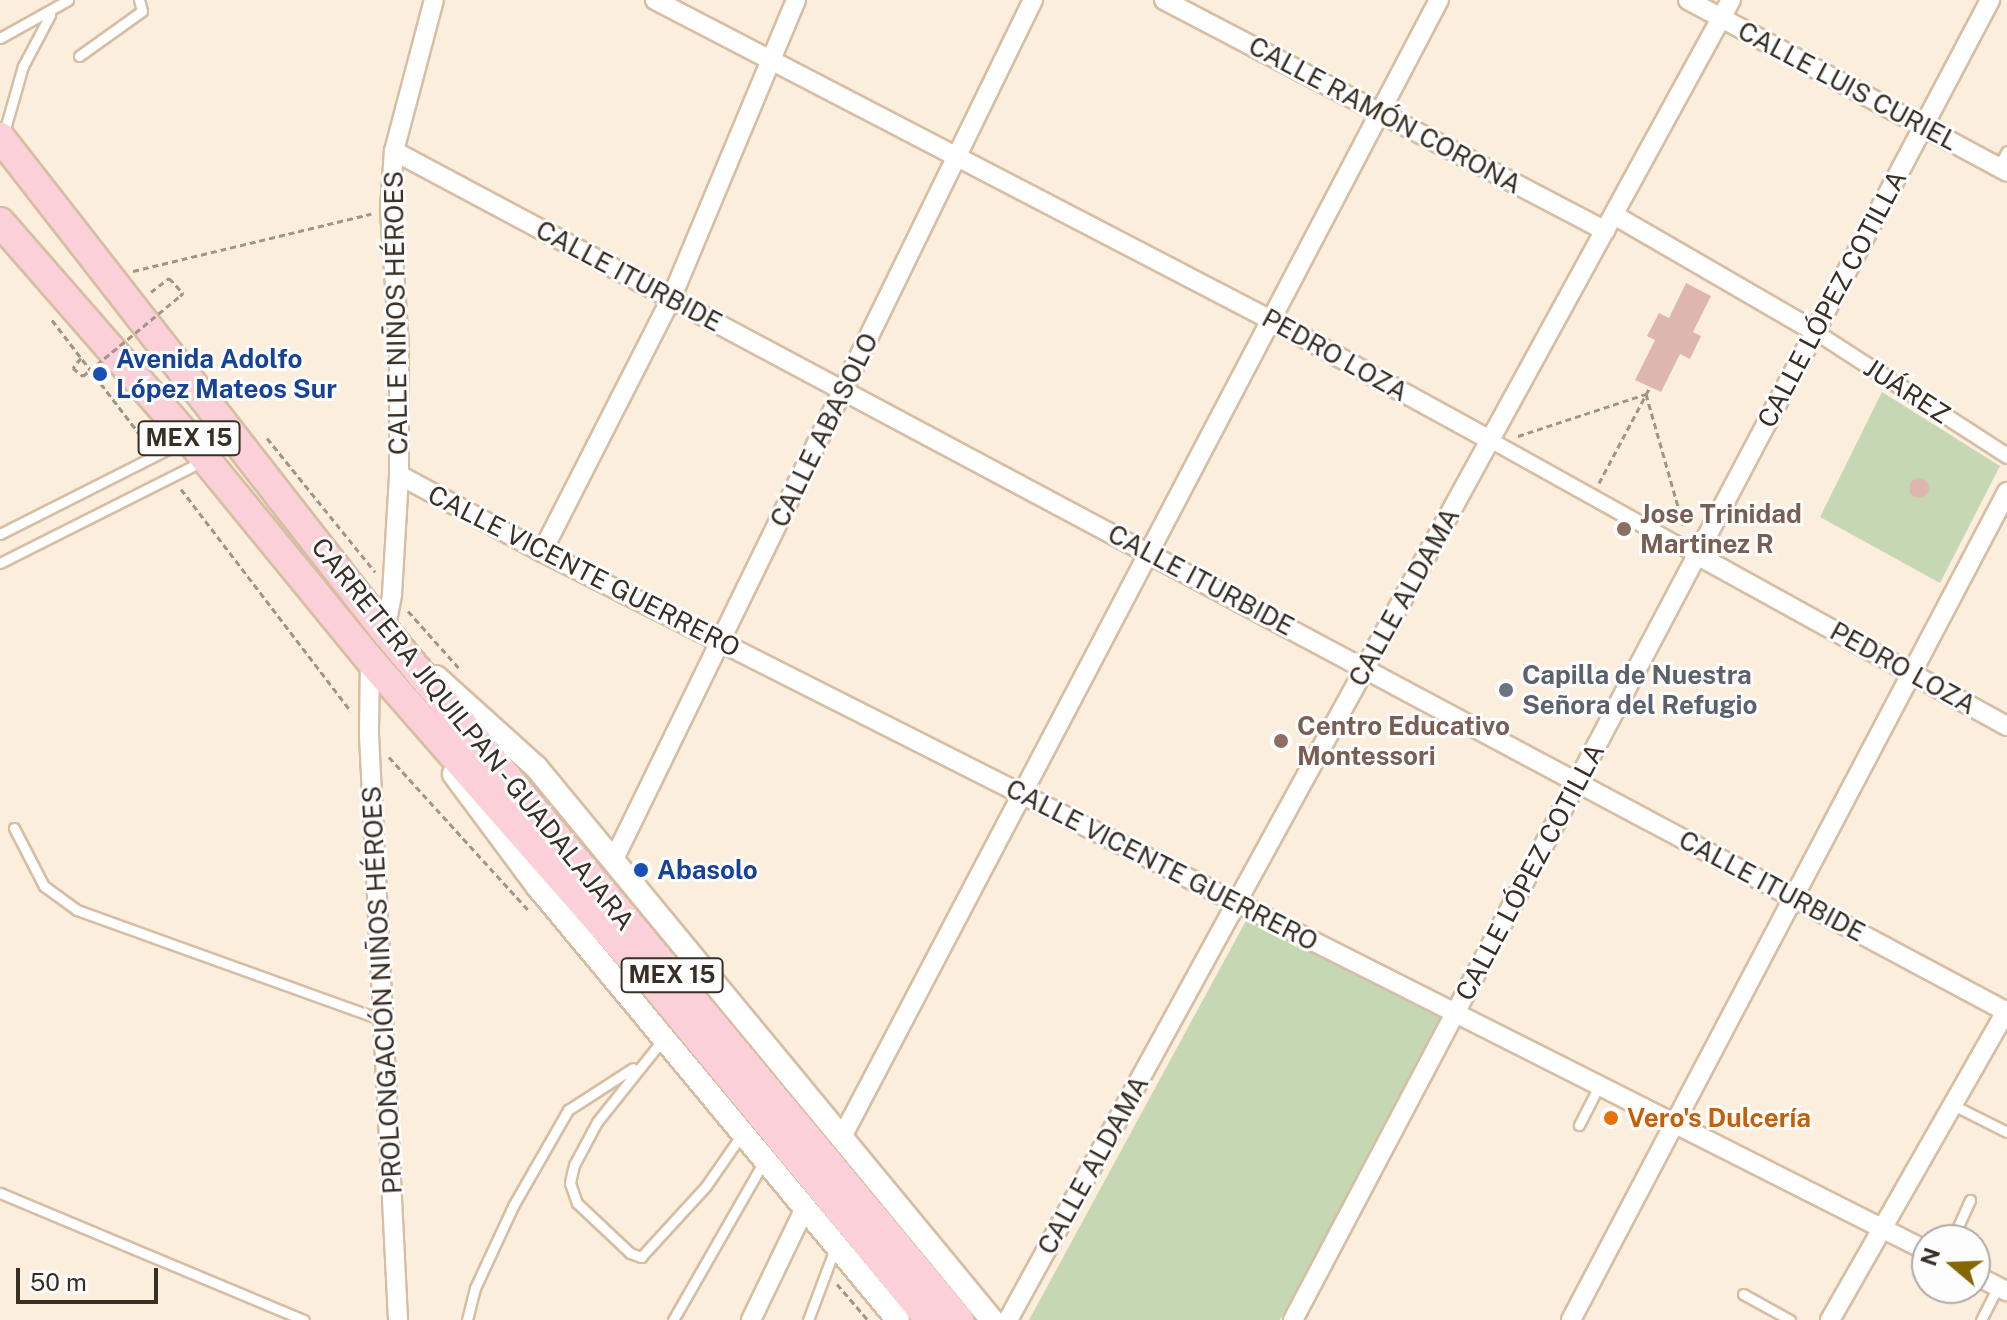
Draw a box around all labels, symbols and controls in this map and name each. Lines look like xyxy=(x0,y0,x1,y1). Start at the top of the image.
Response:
street label: CALLE LUIS CURIEL xyxy=(1733,15,1963,157)
street label: CALLE RAMÓN CORONA xyxy=(1243,30,1527,200)
street label: CALLE LÓPEZ COTILLA xyxy=(1751,165,1913,433)
street label: CALLE NIÑOS HÉROES xyxy=(378,171,414,455)
street label: CALLE ITURBIDE xyxy=(531,214,727,338)
street label: PEDRO LOZA xyxy=(1257,302,1413,408)
street label: CALLE ABASOLO xyxy=(763,328,885,532)
place label: Avenida Adolfo López Mateos Sur xyxy=(116,343,337,404)
street label: JUÁREZ xyxy=(1858,352,1956,430)
marker: Avenida Adolfo López Mateos Sur xyxy=(91,365,109,383)
road number: MEX 15 xyxy=(137,418,241,458)
street label: CALLE VICENTE GUERRERO xyxy=(423,478,745,664)
place label: Jose Trinidad Martinez R xyxy=(1640,498,1802,560)
street label: CALLE ALDAMA xyxy=(1342,502,1466,692)
street label: CALLE ITURBIDE xyxy=(1103,518,1299,642)
marker: Jose Trinidad Martinez R xyxy=(1615,520,1633,538)
street label: CARRETERA JIQUILPAN - GUADALAJARA xyxy=(303,529,643,939)
street label: PEDRO LOZA xyxy=(1825,615,1981,721)
place label: Capilla de Nuestra Señora del Refugio xyxy=(1522,659,1758,720)
marker: Capilla de Nuestra Señora del Refugio xyxy=(1497,681,1515,699)
place label: Centro Educativo Montessori xyxy=(1297,710,1510,772)
marker: Centro Educativo Montessori xyxy=(1272,732,1290,750)
street label: CALLE LÓPEZ COTILLA xyxy=(1449,738,1611,1006)
street label: CALLE VICENTE GUERRERO xyxy=(1001,772,1323,958)
street label: PROLONGACIÓN NIÑOS HÉROES xyxy=(356,785,408,1195)
street label: CALLE ITURBIDE xyxy=(1674,824,1870,948)
place label: Abasolo xyxy=(657,854,758,886)
marker: Abasolo xyxy=(632,861,650,879)
road number: MEX 15 xyxy=(620,955,724,995)
street label: CALLE ALDAMA xyxy=(1031,1070,1155,1260)
place label: Vero's Dulcería xyxy=(1627,1102,1811,1134)
marker: Vero's Dulcería xyxy=(1602,1109,1620,1127)
north arrow xyxy=(1911,1224,1991,1304)
text: N xyxy=(1915,1244,1945,1269)
scale bar xyxy=(20,1252,162,1302)
text: 50 m xyxy=(30,1268,87,1296)

